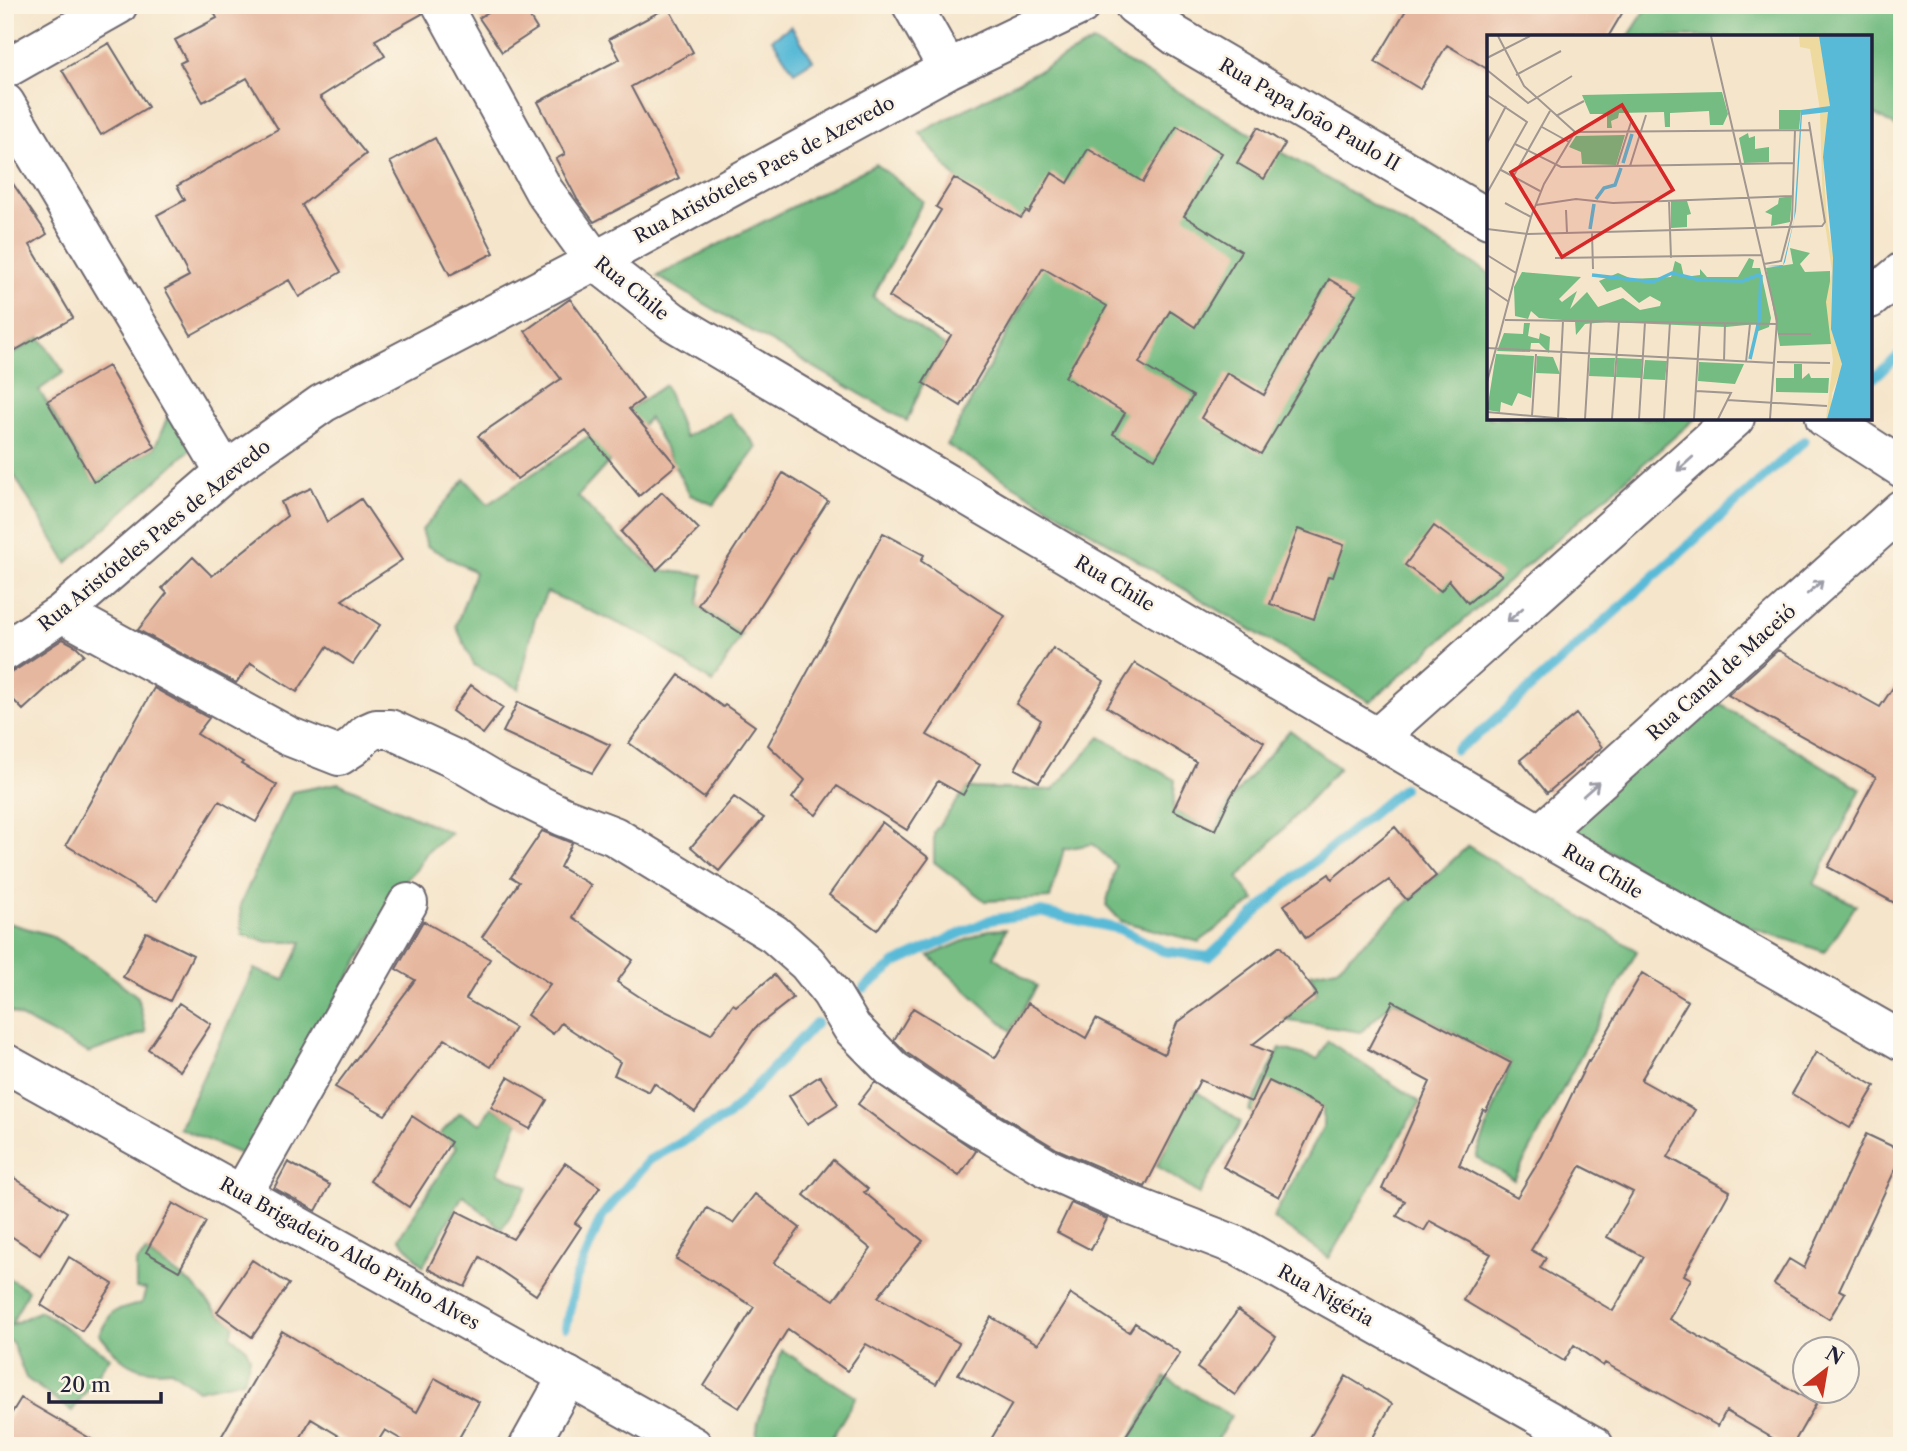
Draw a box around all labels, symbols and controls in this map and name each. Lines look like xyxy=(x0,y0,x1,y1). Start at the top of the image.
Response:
inset map xyxy=(1487,35,1872,420)
street label: Rua Papa João Paulo II xyxy=(1215,53,1404,176)
street label: Rua Aristóteles Paes de Azevedo xyxy=(630,91,898,248)
street label: Rua Chile xyxy=(590,251,674,325)
street label: Rua Aristóteles Paes de Azevedo xyxy=(34,435,275,636)
one-way arrow xyxy=(1676,456,1694,472)
street label: Rua Chile xyxy=(1071,551,1159,616)
one-way arrow xyxy=(1805,580,1823,596)
street label: Rua Canal de Maceió xyxy=(1642,600,1800,745)
one-way arrow xyxy=(1506,607,1524,623)
one-way arrow xyxy=(1582,780,1599,797)
street label: Rua Chile xyxy=(1558,839,1647,904)
street label: Rua Brigadeiro Aldo Pinho Alves xyxy=(216,1172,484,1335)
street label: Rua Nigéria xyxy=(1274,1260,1378,1331)
north arrow xyxy=(1792,1336,1862,1406)
text: N xyxy=(1821,1342,1847,1370)
scale bar xyxy=(49,1360,161,1404)
text: 20 m xyxy=(60,1372,111,1397)

